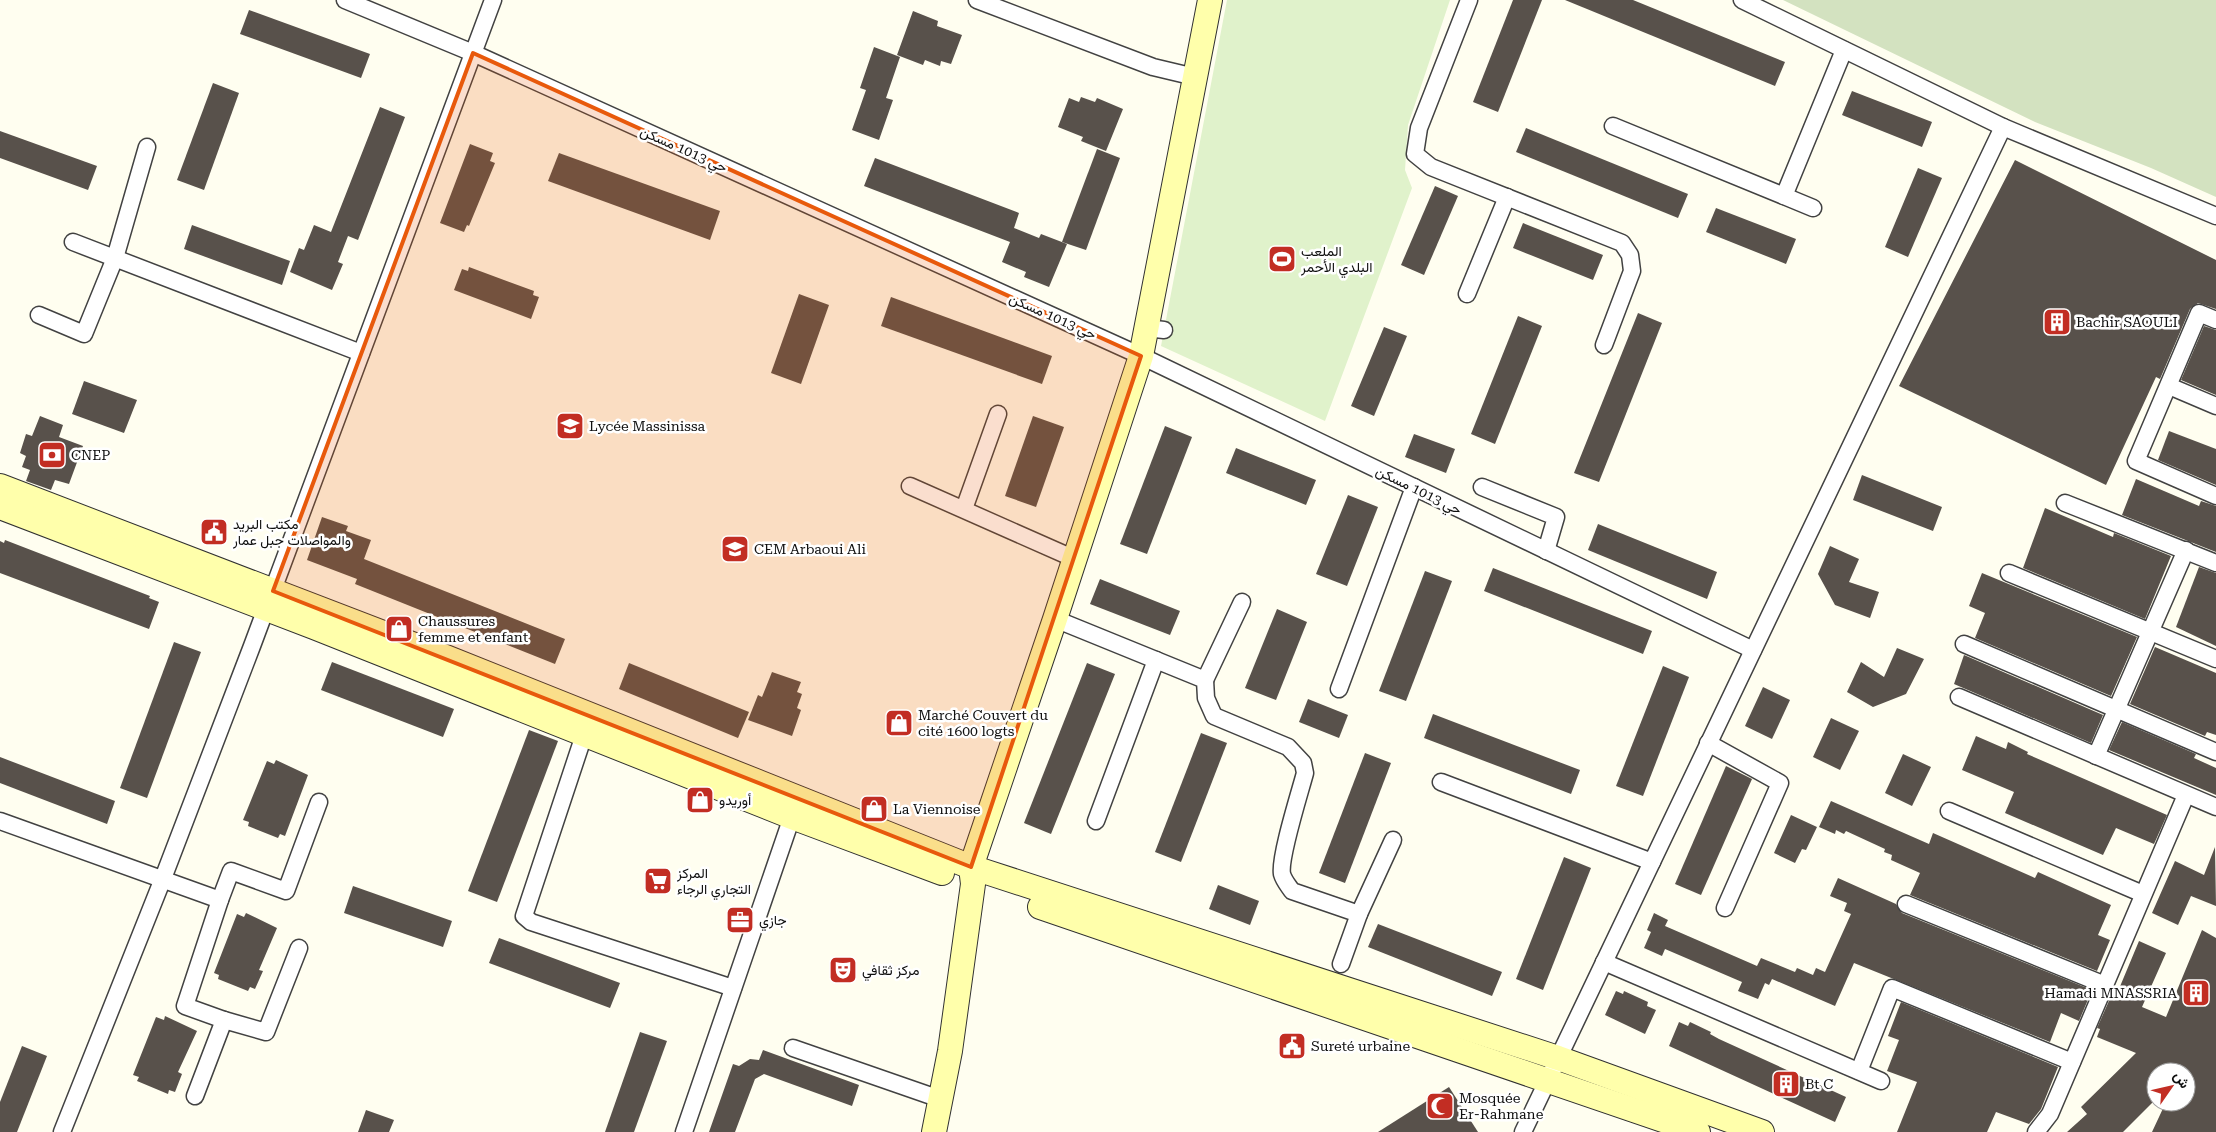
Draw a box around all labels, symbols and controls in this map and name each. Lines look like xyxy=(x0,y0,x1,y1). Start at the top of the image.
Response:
street label: حي 1013 مسكن xyxy=(636,123,730,179)
place label: الملعب البلدي الأحمر xyxy=(1300,243,1372,279)
sports icon: الملعب البلدي الأحمر xyxy=(1267,244,1297,274)
street label: حي 1013 مسكن xyxy=(1005,290,1099,346)
building icon: Bachir SAOULI xyxy=(2042,307,2072,337)
place label: Bachir SAOULI xyxy=(2076,314,2178,330)
school or university icon: Lycée Massinissa xyxy=(555,411,585,441)
place label: Lycée Massinissa xyxy=(589,418,705,434)
bank icon: CNEP xyxy=(37,440,67,470)
place label: CNEP xyxy=(71,447,110,463)
street label: حي 1013 مسكن xyxy=(1372,462,1465,521)
place label: مكتب البريد والمواصلات جبل عمار xyxy=(232,516,351,549)
public building icon: مكتب البريد والمواصلات جبل عمار xyxy=(199,517,229,547)
school or university icon: CEM Arbaoui Ali xyxy=(720,534,750,564)
place label: CEM Arbaoui Ali xyxy=(754,541,866,557)
place label: Chaussures femme et enfant xyxy=(418,613,528,645)
shop icon: Chaussures femme et enfant xyxy=(384,614,414,644)
place label: Marché Couvert du cité 1600 logts xyxy=(918,707,1048,739)
shop icon: Marché Couvert du cité 1600 logts xyxy=(884,708,914,738)
shop icon: أوريدو xyxy=(685,785,715,815)
place label: أوريدو xyxy=(719,792,751,809)
shop icon: La Viennoise xyxy=(859,794,889,824)
place label: La Viennoise xyxy=(893,801,981,817)
place label: المركز التجاري الرجاء xyxy=(676,865,751,901)
supermarket icon: المركز التجاري الرجاء xyxy=(643,866,673,896)
office icon: جازي xyxy=(725,905,755,935)
place label: جازي xyxy=(759,912,787,932)
theatre icon: مركز ثقافي xyxy=(828,955,858,985)
place label: مركز ثقافي xyxy=(862,962,919,982)
building icon: Hamadi MNASSRIA xyxy=(2181,978,2211,1008)
place label: Hamadi MNASSRIA xyxy=(2044,985,2177,1001)
public building icon: Sureté urbaine xyxy=(1277,1031,1307,1061)
place label: Sureté urbaine xyxy=(1311,1038,1411,1054)
north arrow xyxy=(2146,1062,2196,1112)
text: ش xyxy=(2170,1068,2193,1092)
building icon: Bt C xyxy=(1771,1069,1801,1099)
place label: Bt C xyxy=(1805,1076,1833,1092)
place label: Mosquée Er-Rahmane xyxy=(1459,1090,1544,1122)
mosque icon: Mosquée Er-Rahmane xyxy=(1425,1091,1455,1121)

